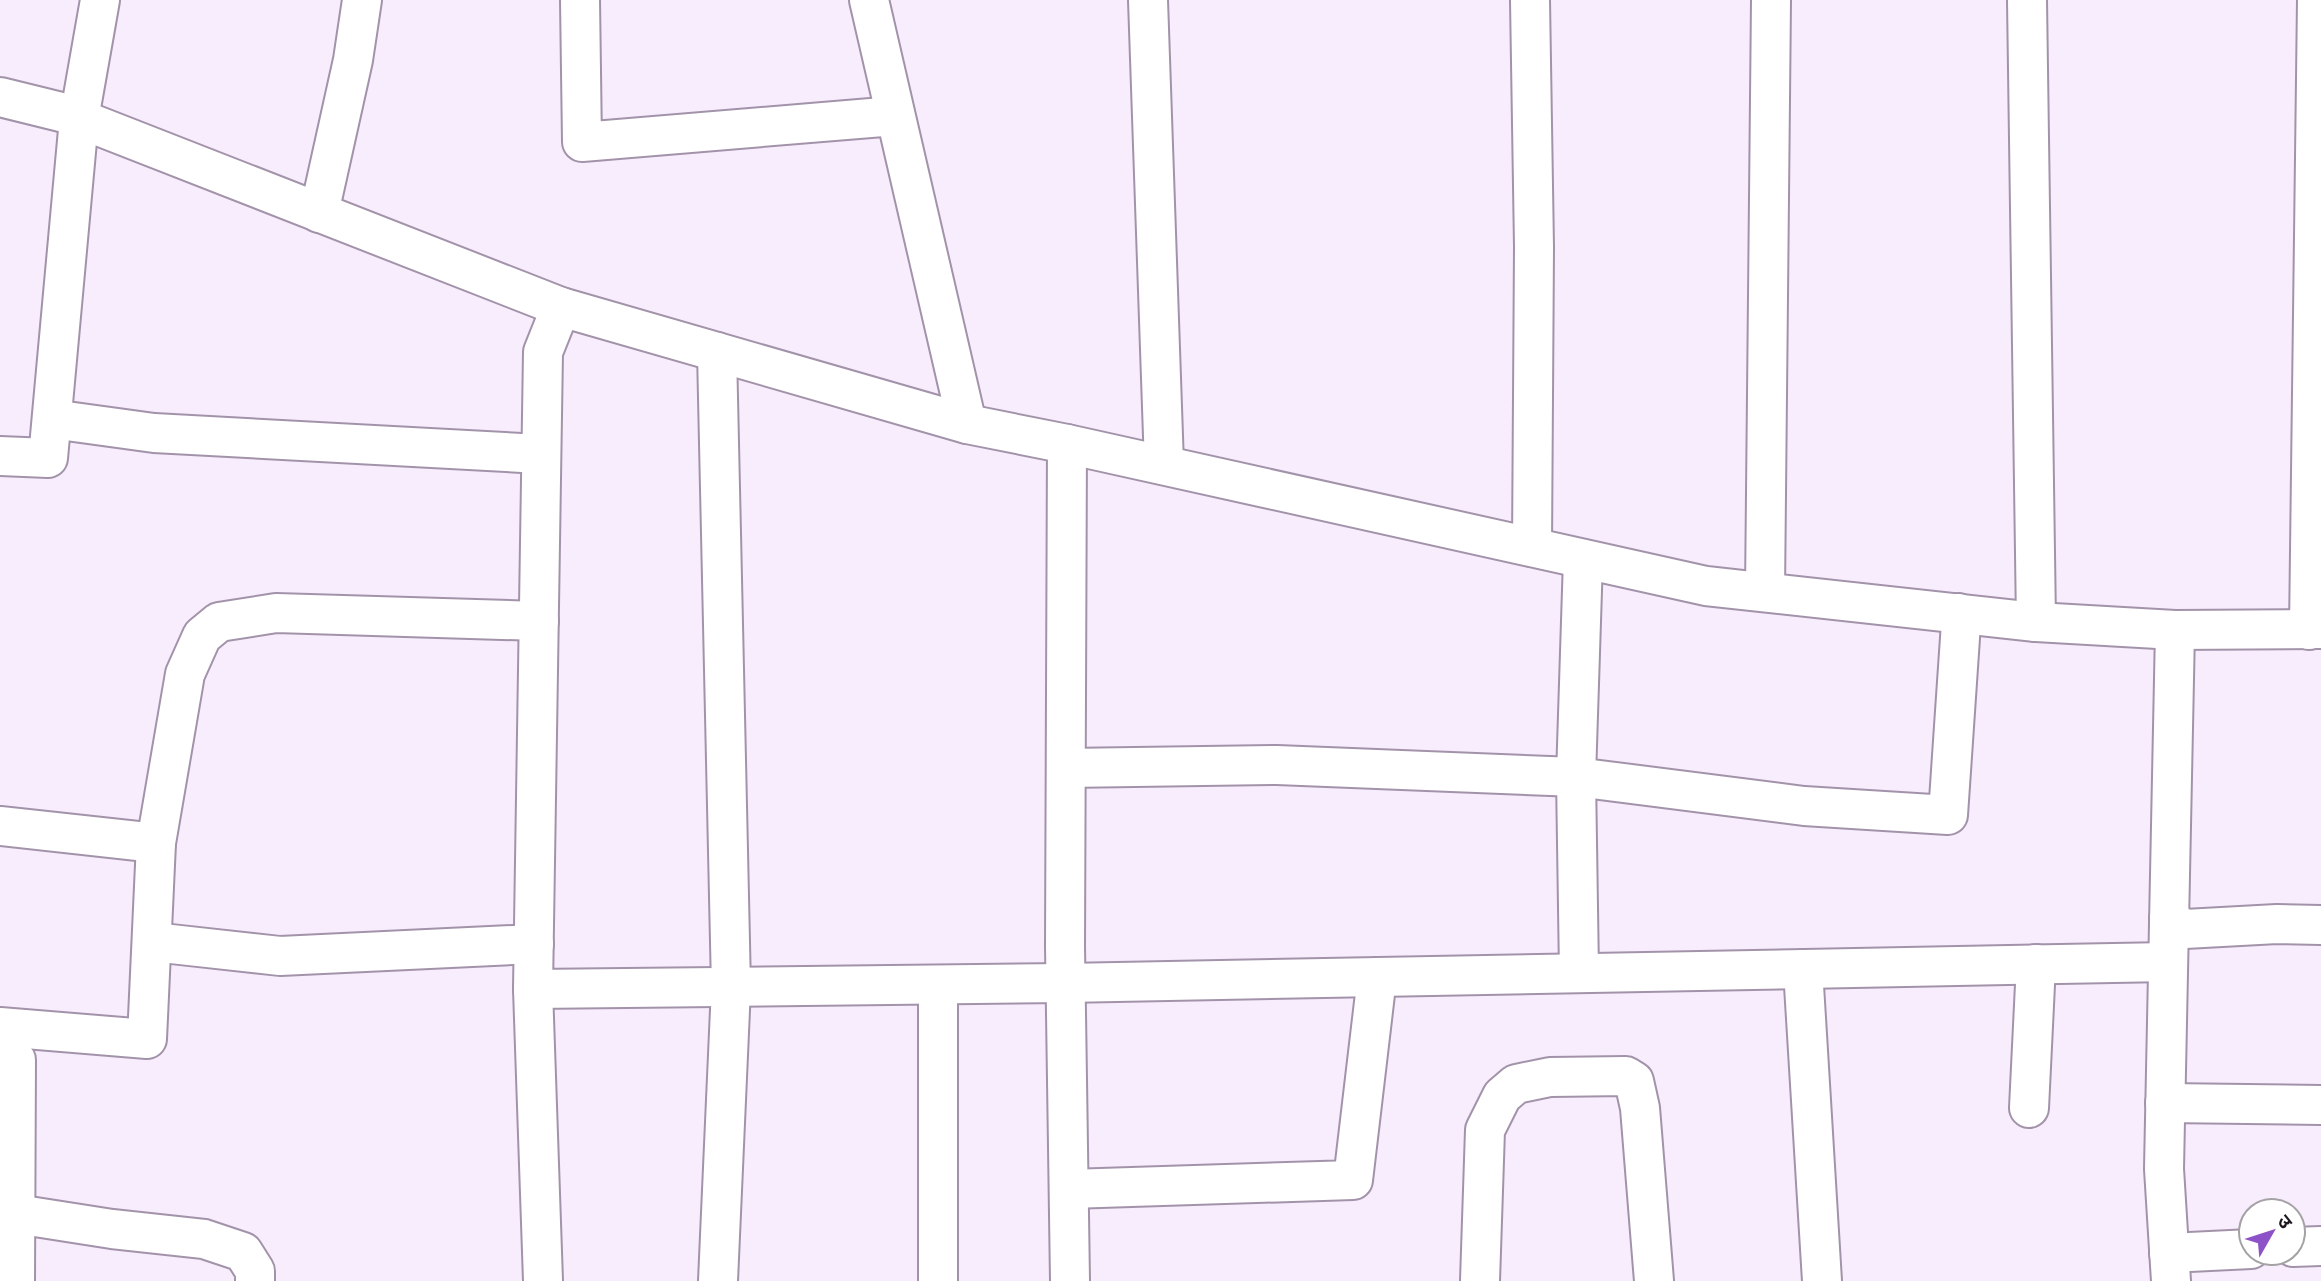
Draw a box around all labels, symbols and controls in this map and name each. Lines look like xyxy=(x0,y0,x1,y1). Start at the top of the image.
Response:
north arrow xyxy=(2237,1197,2307,1267)
text: उ xyxy=(2272,1211,2297,1234)

